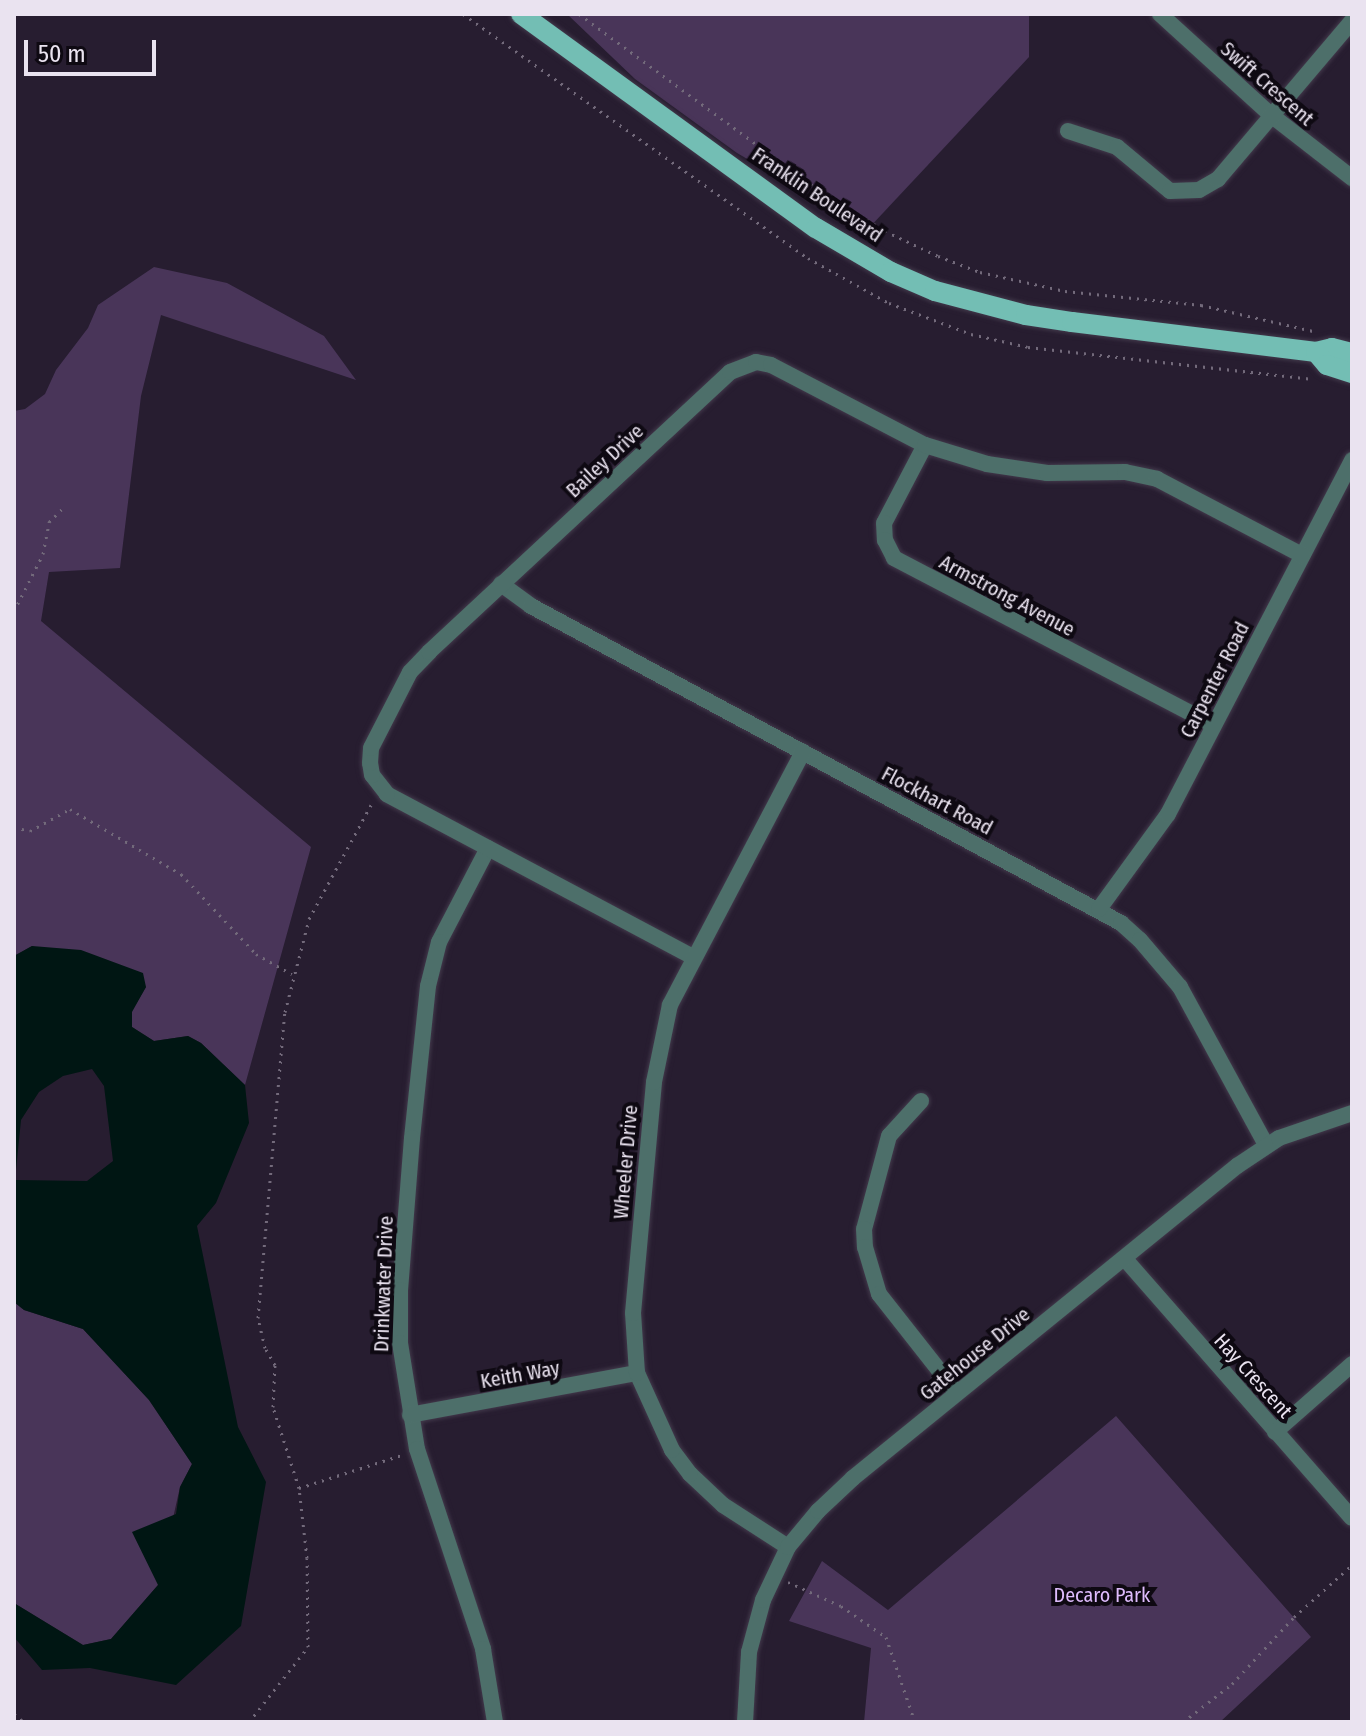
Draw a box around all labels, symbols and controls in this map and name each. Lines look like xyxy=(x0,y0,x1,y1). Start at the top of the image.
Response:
scale bar xyxy=(28,24,160,74)
street label: Swift Crescent xyxy=(1216,37,1318,131)
text: 50 m xyxy=(38,40,86,68)
street label: Franklin Boulevard xyxy=(747,143,887,247)
street label: Bailey Drive xyxy=(561,419,649,503)
street label: Armstrong Avenue xyxy=(935,550,1079,642)
street label: Carpenter Road xyxy=(1175,618,1255,742)
street label: Flockhart Road xyxy=(877,762,997,840)
street label: Wheeler Drive xyxy=(609,1104,643,1220)
street label: Drinkwater Drive xyxy=(370,1215,398,1353)
street label: Gatehouse Drive xyxy=(915,1302,1035,1406)
street label: Hay Crescent xyxy=(1209,1329,1297,1423)
street label: Keith Way xyxy=(479,1356,561,1394)
park label: Decaro Park xyxy=(1054,1583,1150,1607)

